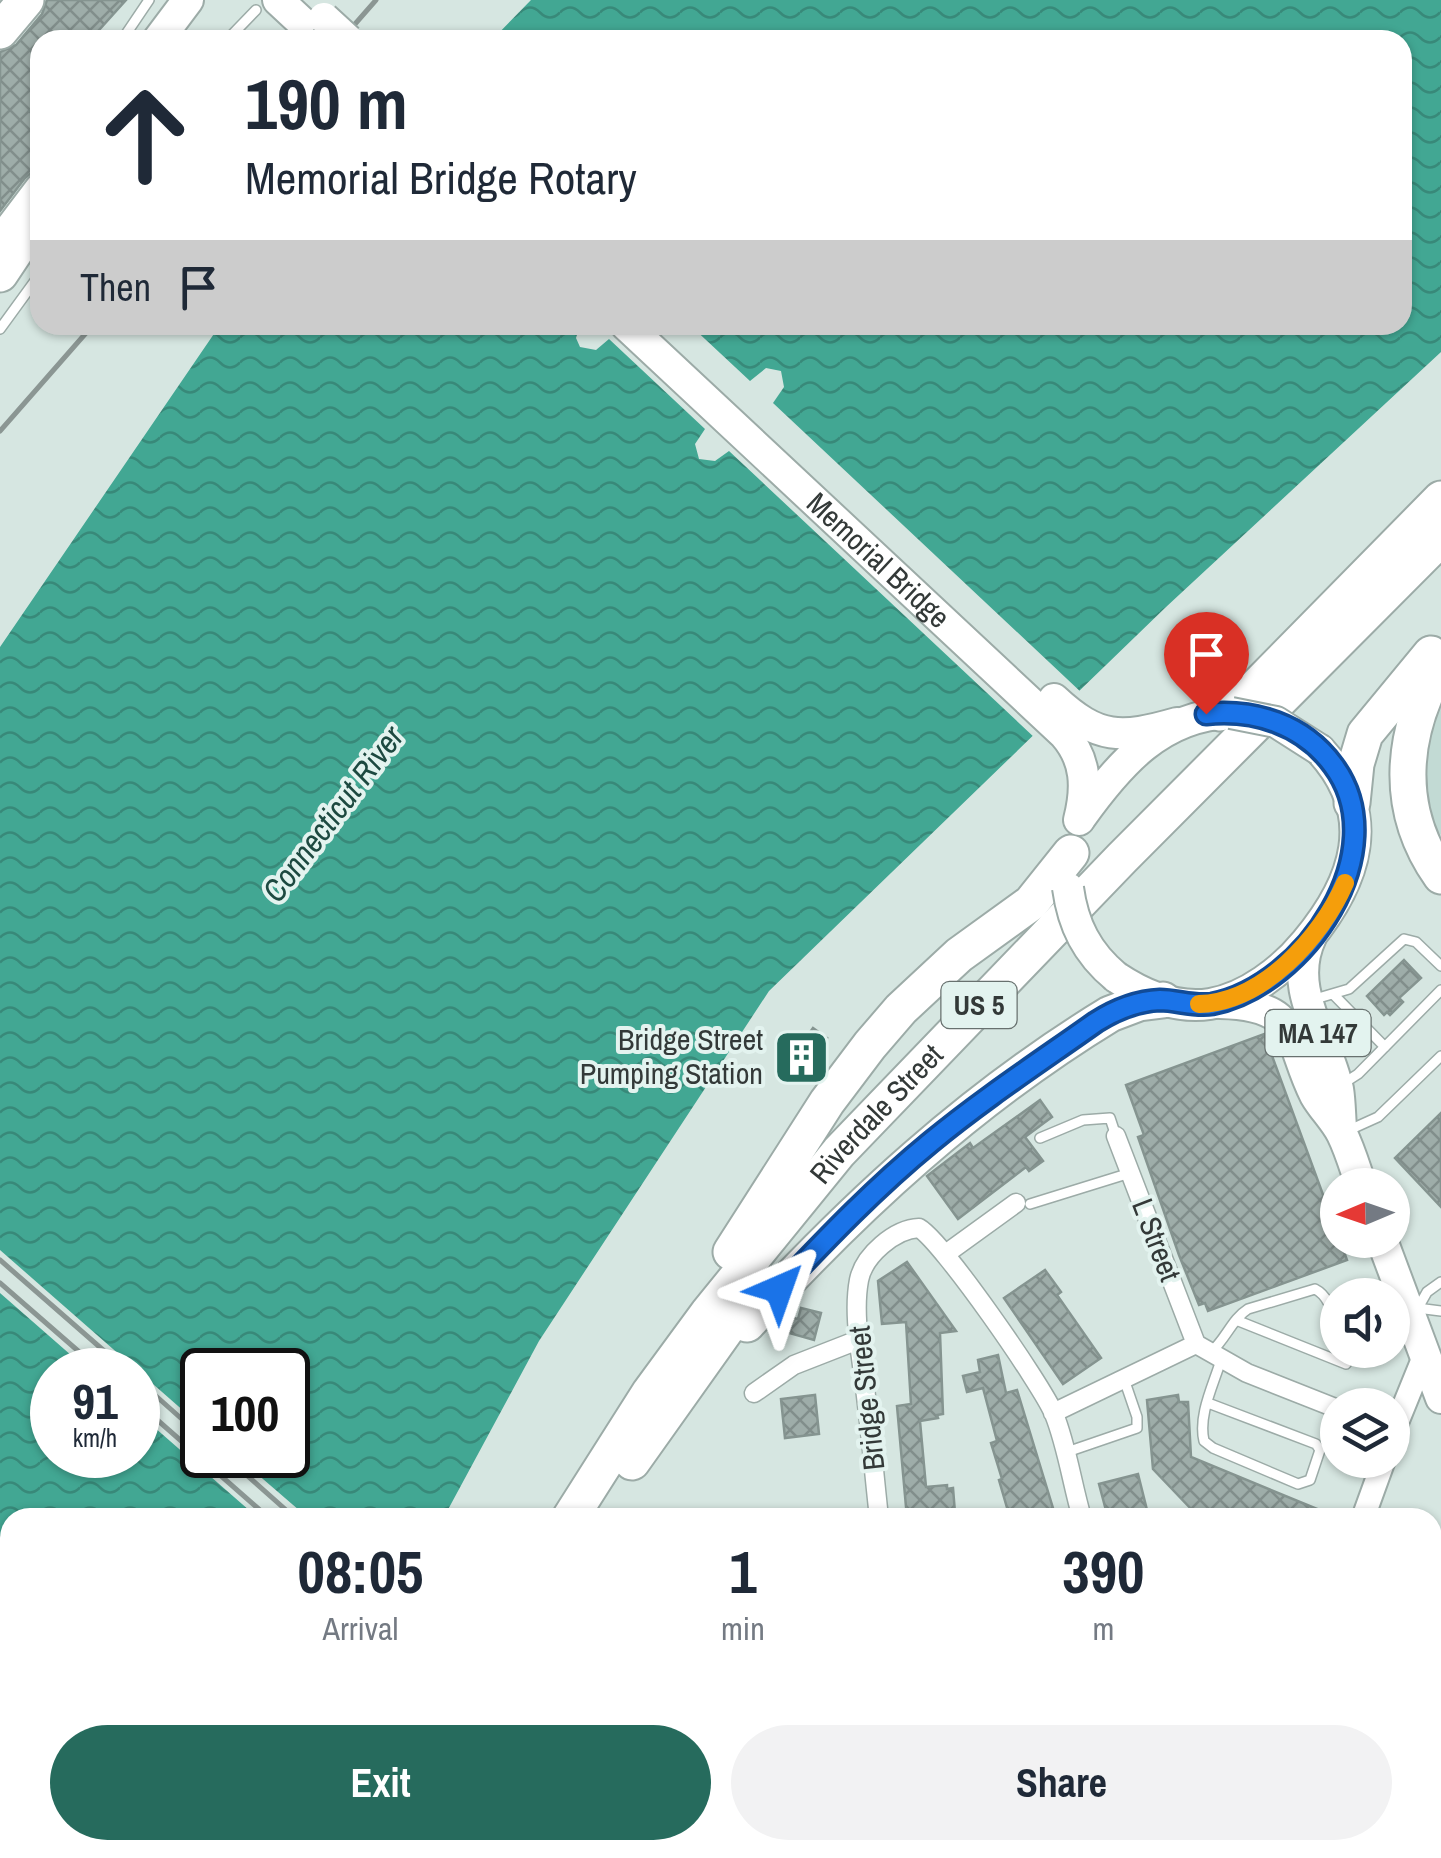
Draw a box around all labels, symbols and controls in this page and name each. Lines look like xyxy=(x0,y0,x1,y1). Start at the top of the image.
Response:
text: 190 m xyxy=(245,57,408,151)
icon: ahead xyxy=(80,70,210,200)
text: Memorial Bridge Rotary xyxy=(245,147,637,208)
icon: arrive xyxy=(171,260,226,315)
text: Then xyxy=(80,262,151,313)
street label: Memorial Bridge xyxy=(799,483,959,636)
pin xyxy=(1164,612,1249,715)
icon: arrive xyxy=(1179,627,1234,682)
water label: Connecticut River xyxy=(252,716,414,911)
road number: US 5 xyxy=(942,982,1016,1028)
road number: MA 147 xyxy=(1266,1010,1370,1056)
place label: Bridge Street Pumping Station xyxy=(580,1019,763,1093)
building icon: Bridge Street Pumping Station xyxy=(772,1027,832,1087)
street label: Riverdale Street xyxy=(800,1035,951,1192)
north arrow xyxy=(1320,1168,1410,1258)
map controls xyxy=(1320,1168,1410,1478)
street label: L Street xyxy=(1123,1193,1191,1287)
position arrow xyxy=(727,1237,831,1341)
button: sound xyxy=(1320,1278,1410,1368)
street label: Bridge Street xyxy=(839,1324,893,1472)
speed limit sign: 100 xyxy=(180,1348,310,1478)
text: 91 xyxy=(72,1367,118,1435)
button: layers xyxy=(1320,1388,1410,1478)
text: km/h xyxy=(73,1421,117,1455)
text: 08:05 xyxy=(298,1531,423,1612)
text: 1 xyxy=(729,1531,757,1612)
text: 390 xyxy=(1062,1531,1144,1612)
text: Arrival xyxy=(323,1607,398,1650)
text: min xyxy=(721,1607,765,1650)
text: m xyxy=(1092,1607,1114,1650)
button: Exit xyxy=(50,1725,711,1840)
button: Share xyxy=(731,1725,1392,1840)

